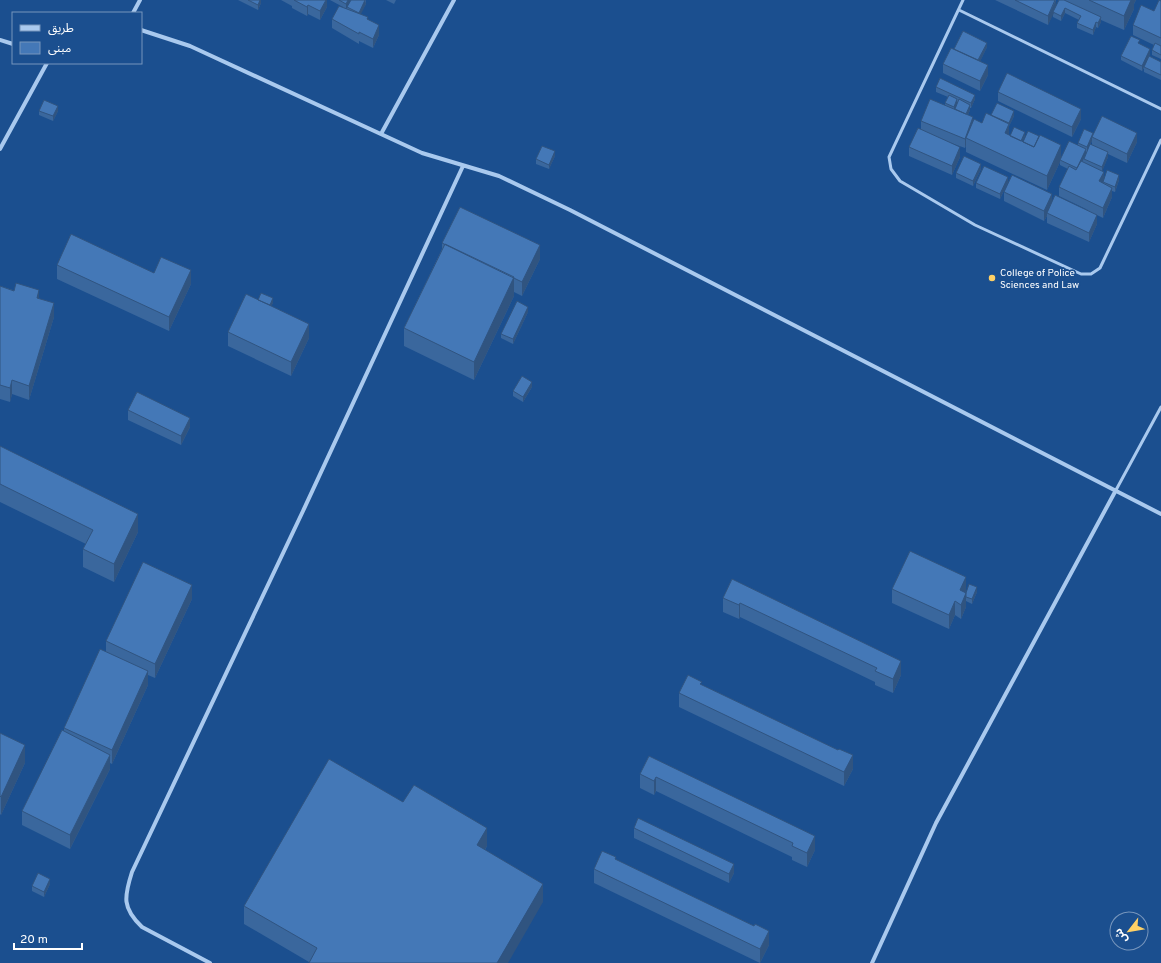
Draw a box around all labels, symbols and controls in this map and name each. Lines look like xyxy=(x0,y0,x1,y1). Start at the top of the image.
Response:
legend xyxy=(12,12,142,64)
text: طريق xyxy=(48,21,74,37)
text: مبنى xyxy=(48,41,71,57)
place label: College of Police Sciences and Law xyxy=(1000,267,1079,292)
marker: College of Police Sciences and Law xyxy=(987,273,997,283)
north arrow xyxy=(1109,911,1149,951)
scale bar xyxy=(14,925,82,951)
text: ش xyxy=(1111,926,1131,946)
text: 20 m xyxy=(20,932,48,948)

